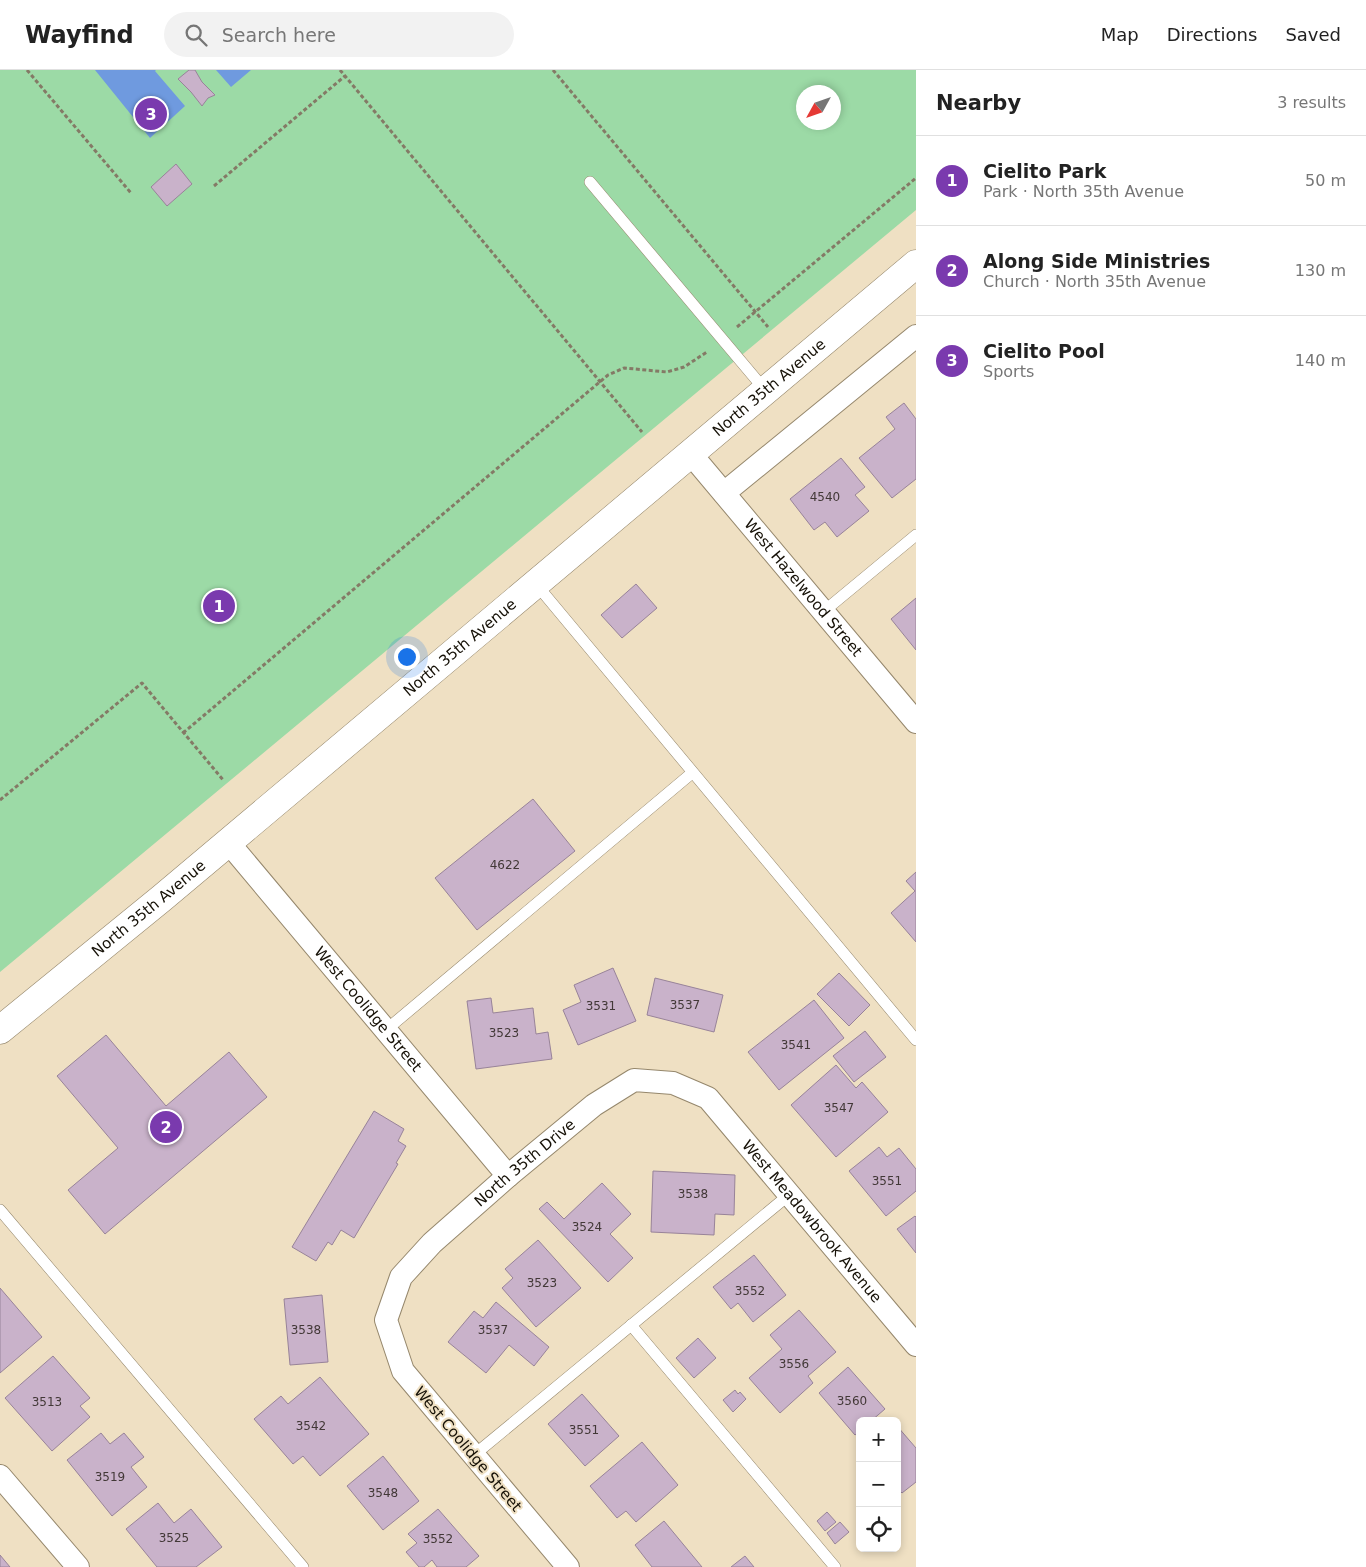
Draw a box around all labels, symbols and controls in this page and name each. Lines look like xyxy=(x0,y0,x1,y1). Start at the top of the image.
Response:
search box xyxy=(164,12,514,57)
text: Wayfind xyxy=(25,21,134,49)
icon: search xyxy=(182,21,210,49)
text: Search here xyxy=(222,24,336,46)
text: Map xyxy=(1101,24,1139,45)
text: Directions xyxy=(1167,24,1257,45)
text: Saved xyxy=(1285,24,1341,45)
north arrow xyxy=(796,85,841,130)
text: Nearby xyxy=(936,91,1021,115)
text: 3 results xyxy=(1277,93,1346,112)
pin: 3 xyxy=(135,95,167,133)
text: Cielito Park xyxy=(983,160,1106,182)
text: 1 xyxy=(946,171,958,190)
text: 50 m xyxy=(1305,171,1346,190)
text: Park · North 35th Avenue xyxy=(983,182,1184,201)
text: Along Side Ministries xyxy=(983,250,1210,272)
text: 2 xyxy=(946,261,958,280)
text: 130 m xyxy=(1295,261,1346,280)
text: Church · North 35th Avenue xyxy=(983,272,1206,291)
street label: North 35th Avenue xyxy=(709,335,829,440)
text: Cielito Pool xyxy=(983,340,1105,362)
text: 3 xyxy=(946,351,958,370)
text: 140 m xyxy=(1295,351,1346,370)
text: Sports xyxy=(983,362,1034,381)
house number: 4540 xyxy=(810,490,840,504)
street label: West Hazelwood Street xyxy=(740,515,866,660)
pin: 1 xyxy=(203,587,235,625)
street label: North 35th Avenue xyxy=(400,595,520,700)
your location xyxy=(394,644,420,670)
street label: North 35th Avenue xyxy=(88,856,209,960)
house number: 4622 xyxy=(490,858,520,872)
street label: West Coolidge Street xyxy=(311,943,426,1075)
house number: 3537 xyxy=(670,998,700,1012)
house number: 3531 xyxy=(586,999,616,1013)
house number: 3523 xyxy=(489,1026,519,1040)
house number: 3541 xyxy=(781,1038,811,1052)
house number: 3547 xyxy=(824,1101,854,1115)
pin: 2 xyxy=(150,1108,182,1146)
street label: North 35th Drive xyxy=(471,1115,579,1210)
street label: West Meadowbrook Avenue xyxy=(738,1136,885,1306)
house number: 3551 xyxy=(872,1174,902,1188)
house number: 3538 xyxy=(678,1187,708,1201)
house number: 3524 xyxy=(572,1220,602,1234)
house number: 3523 xyxy=(527,1276,557,1290)
house number: 3552 xyxy=(735,1284,765,1298)
house number: 3538 xyxy=(291,1323,321,1337)
house number: 3537 xyxy=(478,1323,508,1337)
house number: 3556 xyxy=(779,1357,809,1371)
street label: West Coolidge Street xyxy=(411,1383,526,1515)
house number: 3560 xyxy=(837,1394,867,1408)
house number: 3513 xyxy=(32,1395,62,1409)
map controls xyxy=(856,1417,901,1552)
button: + xyxy=(856,1417,901,1462)
house number: 3542 xyxy=(296,1419,326,1433)
house number: 3551 xyxy=(569,1423,599,1437)
button: − xyxy=(856,1462,901,1507)
house number: 3519 xyxy=(95,1470,125,1484)
house number: 3548 xyxy=(368,1486,398,1500)
button: locate xyxy=(856,1507,901,1552)
house number: 3525 xyxy=(159,1531,189,1545)
house number: 3552 xyxy=(423,1532,453,1546)

